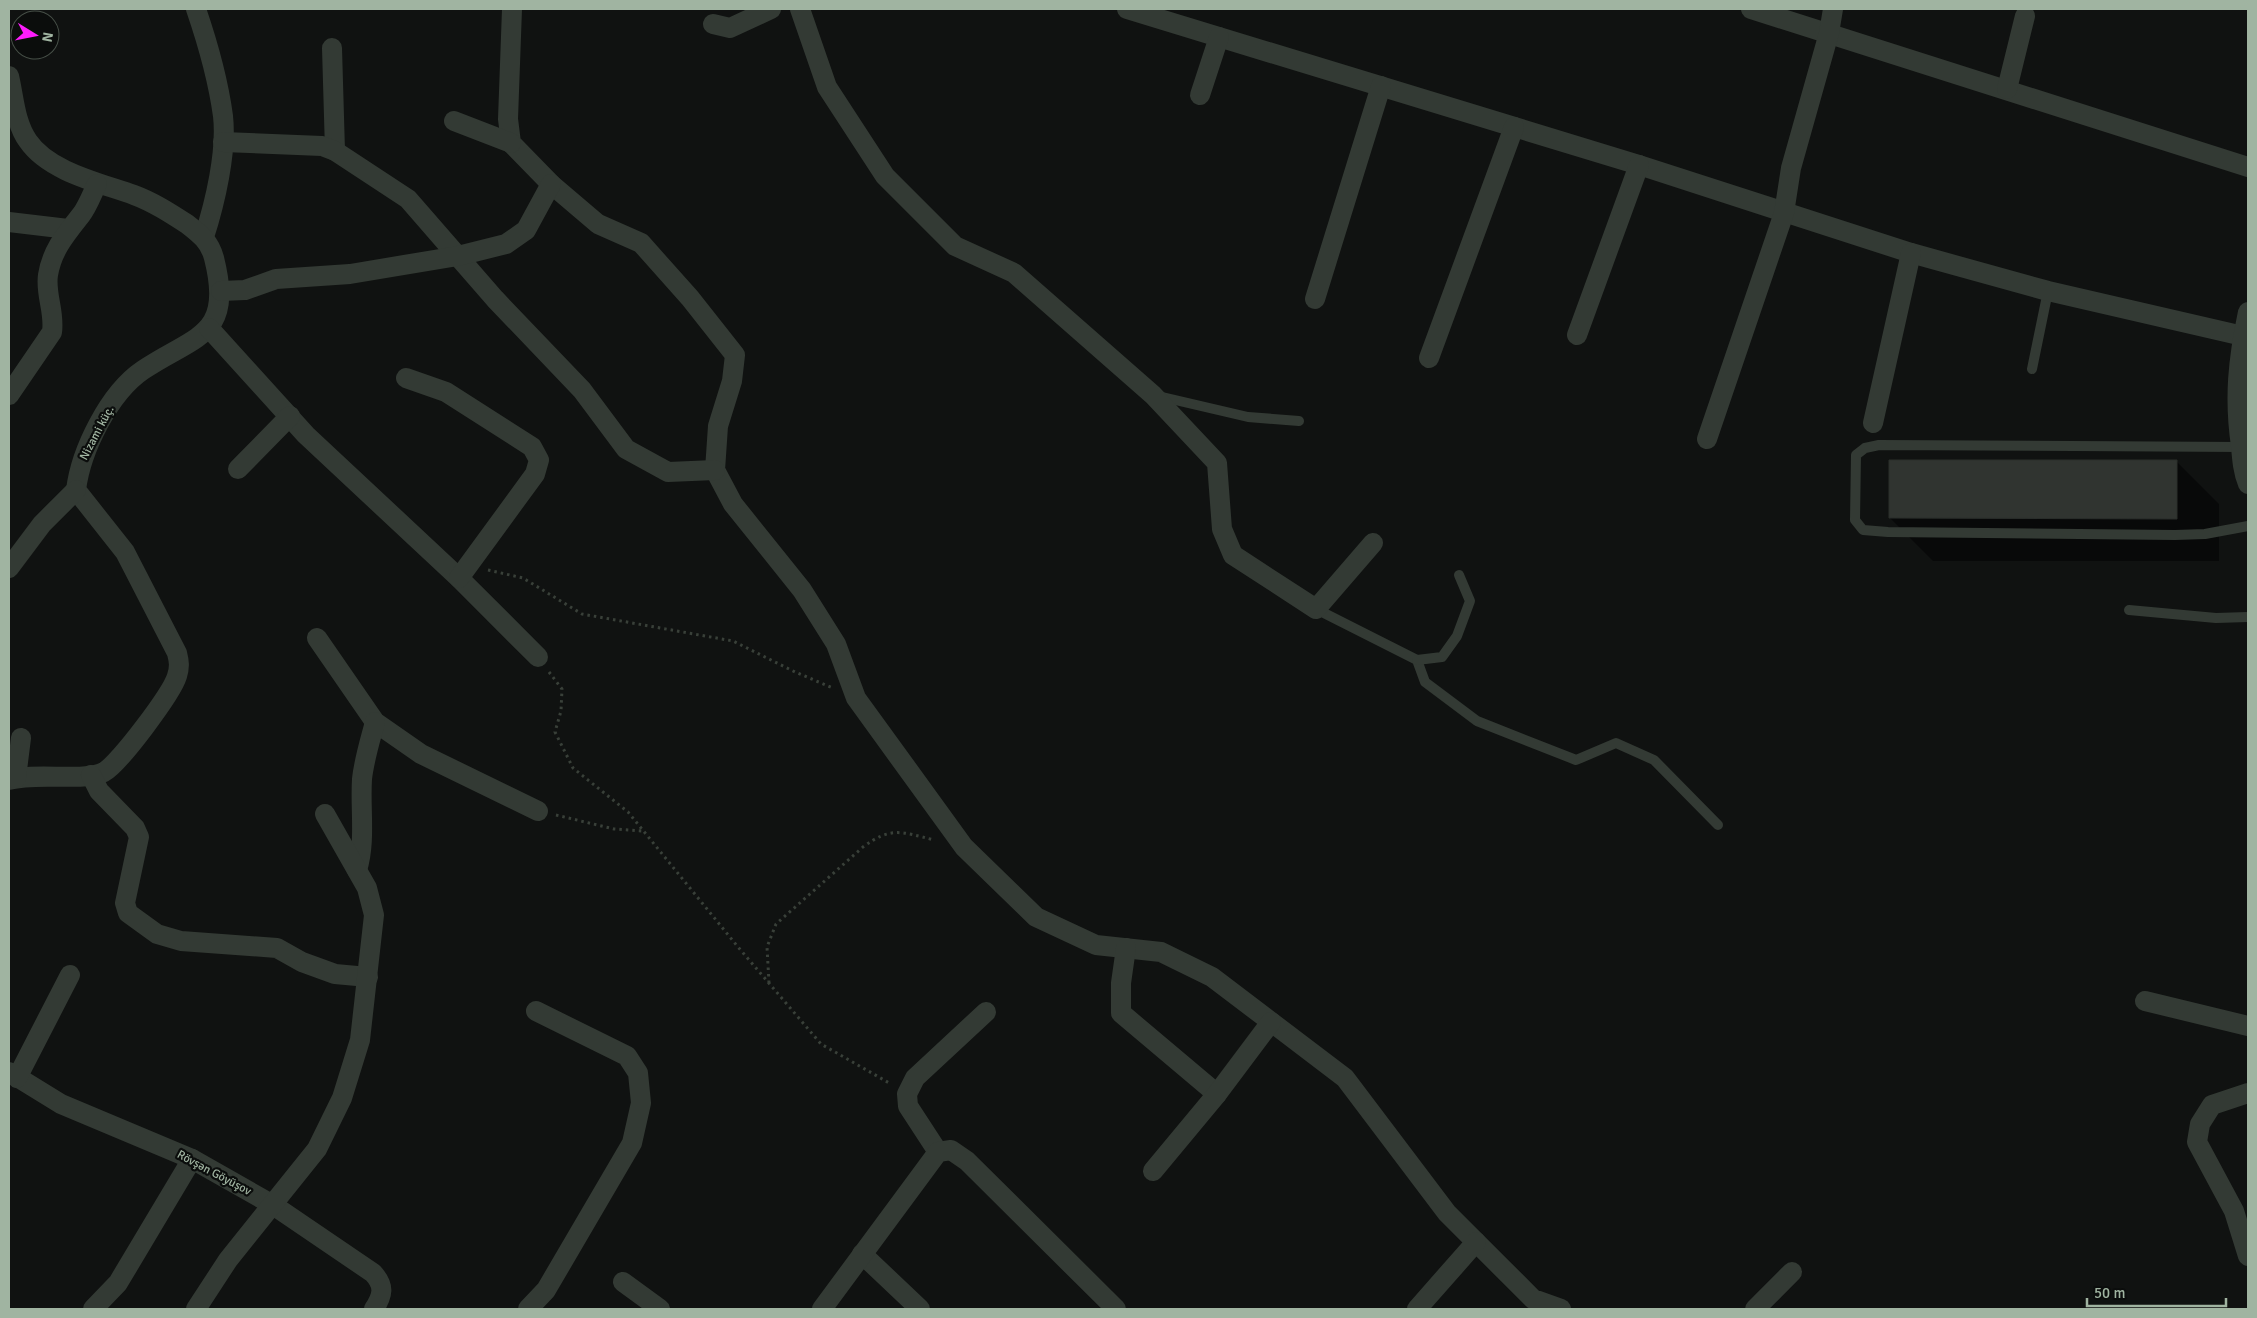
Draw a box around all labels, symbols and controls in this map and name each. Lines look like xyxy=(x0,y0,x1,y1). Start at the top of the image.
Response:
north arrow xyxy=(10,10,60,60)
text: N xyxy=(38,31,57,43)
street label: Nizami küç. xyxy=(76,403,118,463)
street label: Rövşən Göyüşov xyxy=(174,1147,254,1199)
scale bar xyxy=(2087,1276,2226,1308)
text: 50 m xyxy=(2094,1284,2125,1302)

